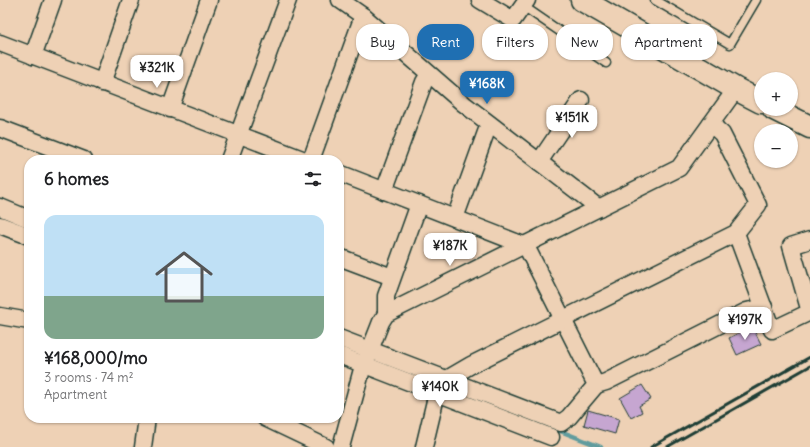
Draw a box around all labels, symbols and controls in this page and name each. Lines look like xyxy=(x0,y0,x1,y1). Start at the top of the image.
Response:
chip: Buy xyxy=(356,24,409,60)
chip: Rent xyxy=(417,24,474,60)
chip: Filters xyxy=(482,24,548,60)
chip: New xyxy=(556,24,613,60)
chip: Apartment xyxy=(621,24,717,60)
pin: ¥321K xyxy=(129,55,185,89)
text: ¥321K xyxy=(139,59,175,76)
pin: ¥168K xyxy=(459,71,515,105)
map controls xyxy=(754,72,798,168)
button: + xyxy=(754,72,798,116)
text: ¥168K xyxy=(469,75,505,92)
pin: ¥151K xyxy=(544,105,600,139)
text: ¥151K xyxy=(555,109,589,126)
button: − xyxy=(754,124,798,168)
text: 6 homes xyxy=(44,168,109,190)
icon: filters xyxy=(302,168,324,190)
pin: ¥187K xyxy=(422,233,478,267)
text: ¥187K xyxy=(433,237,467,254)
icon: home xyxy=(148,241,220,313)
pin: ¥197K xyxy=(717,307,773,341)
text: ¥197K xyxy=(728,311,762,328)
text: ¥168,000/mo xyxy=(44,347,148,369)
text: 3 rooms · 74 m² xyxy=(44,369,134,386)
pin: ¥140K xyxy=(412,374,468,408)
text: ¥140K xyxy=(422,378,458,395)
text: Apartment xyxy=(44,386,107,403)

